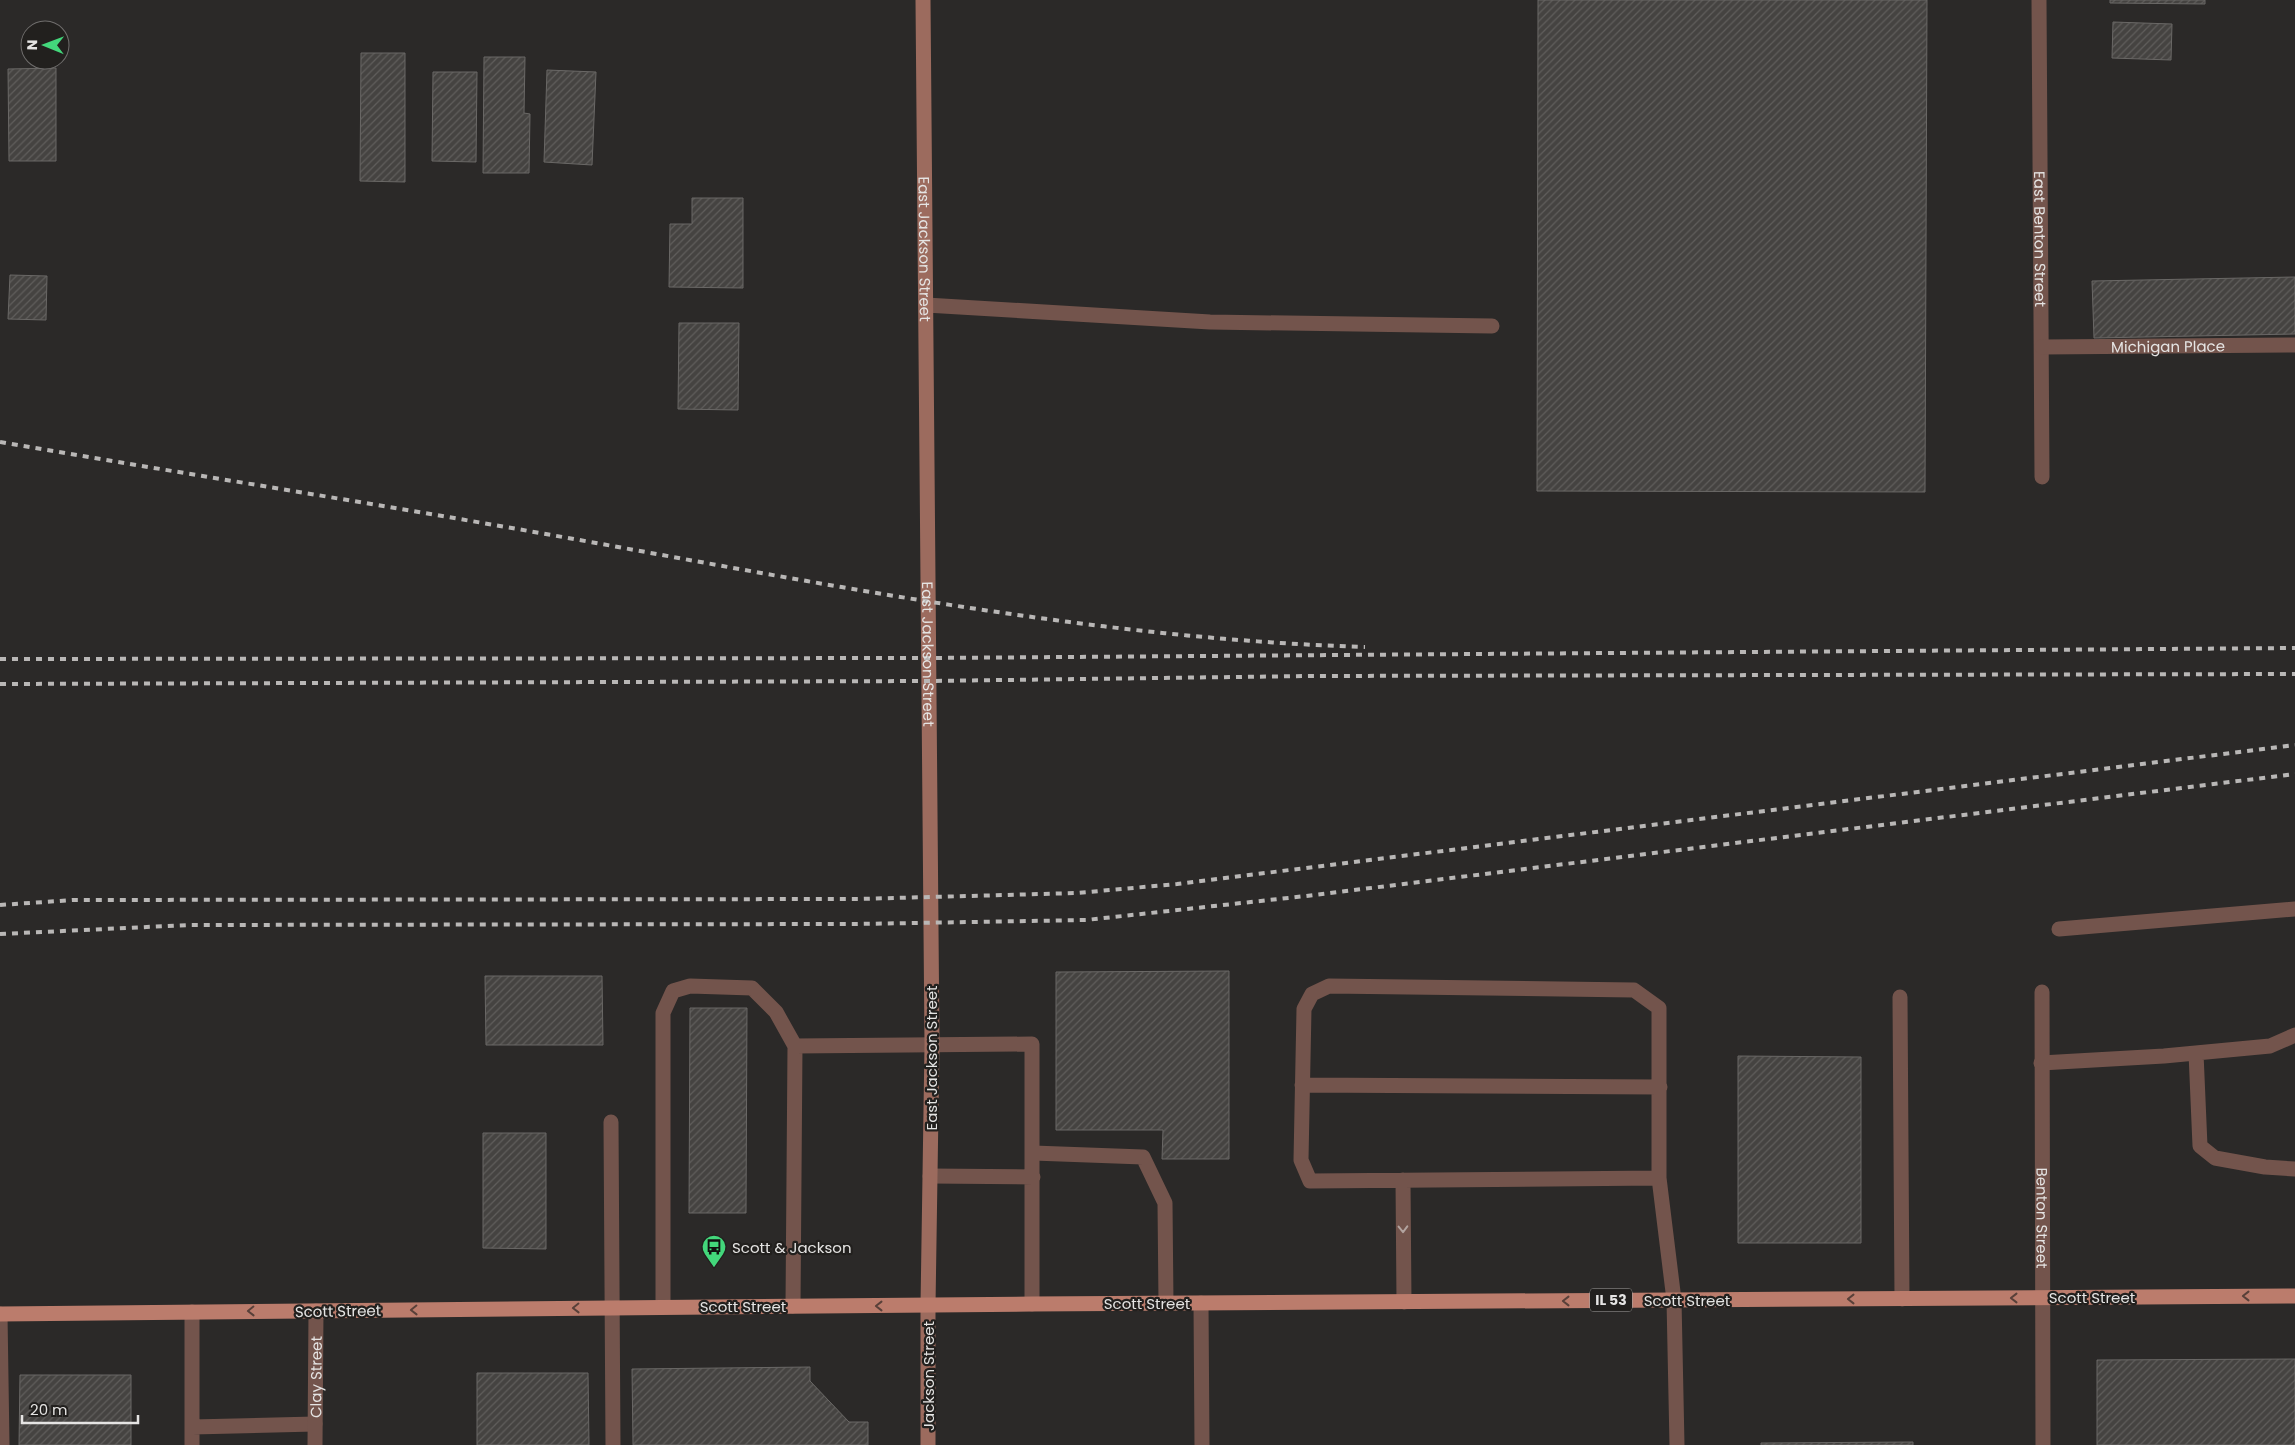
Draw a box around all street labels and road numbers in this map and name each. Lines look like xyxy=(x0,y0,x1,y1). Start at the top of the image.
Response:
street label: East Benton Street xyxy=(2030,171,2051,307)
street label: East Jackson Street xyxy=(914,176,936,322)
street label: Michigan Place xyxy=(2111,335,2225,357)
street label: East Jackson Street xyxy=(918,581,940,727)
street label: East Jackson Street xyxy=(921,985,942,1131)
street label: Benton Street xyxy=(2032,1168,2053,1268)
street label: Scott Street xyxy=(2049,1287,2135,1308)
road number: IL 53 xyxy=(1590,1288,1632,1312)
street label: Scott Street xyxy=(1644,1290,1730,1311)
street label: Scott Street xyxy=(1104,1293,1190,1314)
street label: Scott Street xyxy=(700,1296,786,1317)
street label: Scott Street xyxy=(295,1300,381,1322)
street label: Jackson Street xyxy=(918,1321,939,1431)
street label: Clay Street xyxy=(305,1336,326,1418)

